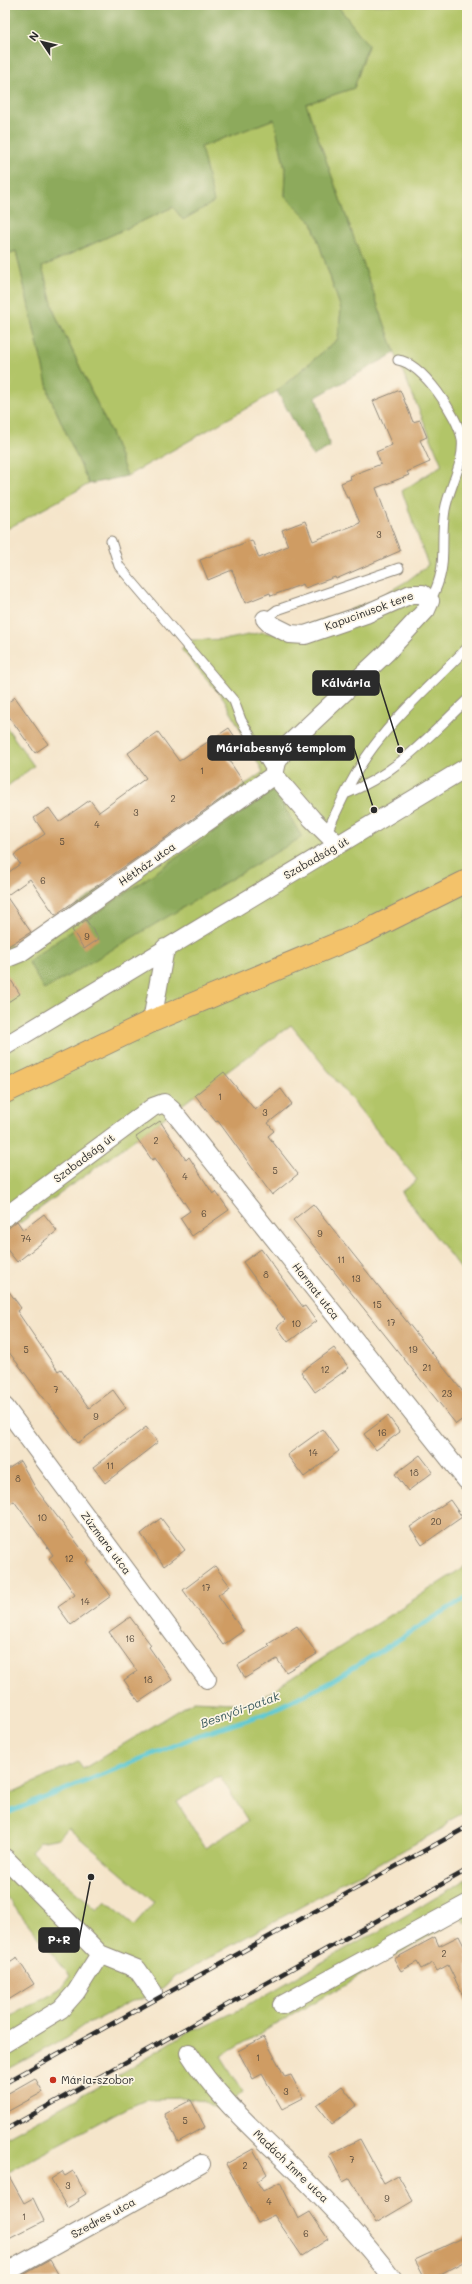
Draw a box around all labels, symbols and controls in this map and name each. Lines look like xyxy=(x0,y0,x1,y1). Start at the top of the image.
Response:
north arrow xyxy=(22,22,62,62)
text: N xyxy=(25,28,42,44)
house number: 3 xyxy=(376,529,382,540)
street label: Kapucinusok tere xyxy=(322,587,415,634)
callout: Kálvária xyxy=(313,671,379,695)
text: Kálvária xyxy=(321,674,371,690)
callout: Máriabesnyő templom xyxy=(208,736,354,760)
text: Máriabesnyő templom xyxy=(216,739,346,755)
house number: 1 xyxy=(200,765,204,776)
house number: 2 xyxy=(170,793,176,804)
house number: 3 xyxy=(133,807,139,818)
house number: 4 xyxy=(94,819,100,830)
street label: Szabadság út xyxy=(280,833,351,882)
house number: 5 xyxy=(59,836,65,847)
street label: Hétház utca xyxy=(115,838,178,889)
house number: 6 xyxy=(40,875,46,886)
house number: 9 xyxy=(84,931,90,942)
house number: 1 xyxy=(218,1091,222,1102)
house number: 3 xyxy=(262,1107,268,1118)
street label: Szabadság út xyxy=(50,1130,117,1186)
house number: 2 xyxy=(153,1135,159,1146)
house number: 5 xyxy=(272,1165,278,1176)
house number: 4 xyxy=(182,1171,188,1182)
house number: 6 xyxy=(201,1208,207,1219)
house number: 9 xyxy=(317,1228,323,1239)
house number: 74 xyxy=(21,1233,32,1244)
house number: 11 xyxy=(337,1254,345,1265)
street label: Harmat utca xyxy=(289,1259,343,1322)
house number: 8 xyxy=(263,1269,269,1280)
house number: 13 xyxy=(351,1273,361,1284)
house number: 15 xyxy=(372,1299,382,1310)
house number: 17 xyxy=(386,1317,396,1328)
house number: 10 xyxy=(291,1318,301,1329)
house number: 5 xyxy=(23,1344,29,1355)
house number: 19 xyxy=(408,1344,418,1355)
house number: 21 xyxy=(422,1362,432,1373)
house number: 12 xyxy=(320,1364,330,1375)
house number: 7 xyxy=(53,1384,59,1395)
house number: 23 xyxy=(442,1388,452,1399)
house number: 9 xyxy=(93,1411,99,1422)
house number: 16 xyxy=(377,1427,387,1438)
house number: 14 xyxy=(308,1447,318,1458)
house number: 11 xyxy=(106,1460,114,1471)
house number: 18 xyxy=(409,1467,419,1478)
house number: 8 xyxy=(15,1473,21,1484)
street label: Zúzmara utca xyxy=(78,1508,135,1577)
house number: 10 xyxy=(37,1512,47,1523)
house number: 20 xyxy=(431,1516,442,1527)
house number: 12 xyxy=(64,1553,74,1564)
house number: 17 xyxy=(201,1582,211,1593)
house number: 14 xyxy=(80,1596,90,1607)
house number: 16 xyxy=(125,1633,135,1644)
house number: 18 xyxy=(143,1674,153,1685)
water label: Besnyői-patak xyxy=(198,1687,282,1731)
callout: P+R xyxy=(39,1928,79,1952)
text: P+R xyxy=(47,1931,71,1947)
house number: 2 xyxy=(441,1948,447,1959)
house number: 1 xyxy=(256,2052,260,2063)
place label: Mária-szobor xyxy=(61,2072,134,2087)
marker: Mária-szobor xyxy=(48,2075,58,2085)
house number: 3 xyxy=(283,2086,289,2097)
house number: 5 xyxy=(182,2115,188,2126)
street label: Madách Imre utca xyxy=(250,2126,332,2206)
house number: 7 xyxy=(349,2154,355,2165)
house number: 2 xyxy=(242,2160,248,2171)
house number: 3 xyxy=(65,2180,71,2191)
house number: 9 xyxy=(384,2193,390,2204)
street label: Szedres utca xyxy=(68,2194,138,2241)
house number: 4 xyxy=(266,2196,272,2207)
house number: 1 xyxy=(22,2211,26,2222)
house number: 6 xyxy=(303,2228,309,2239)

